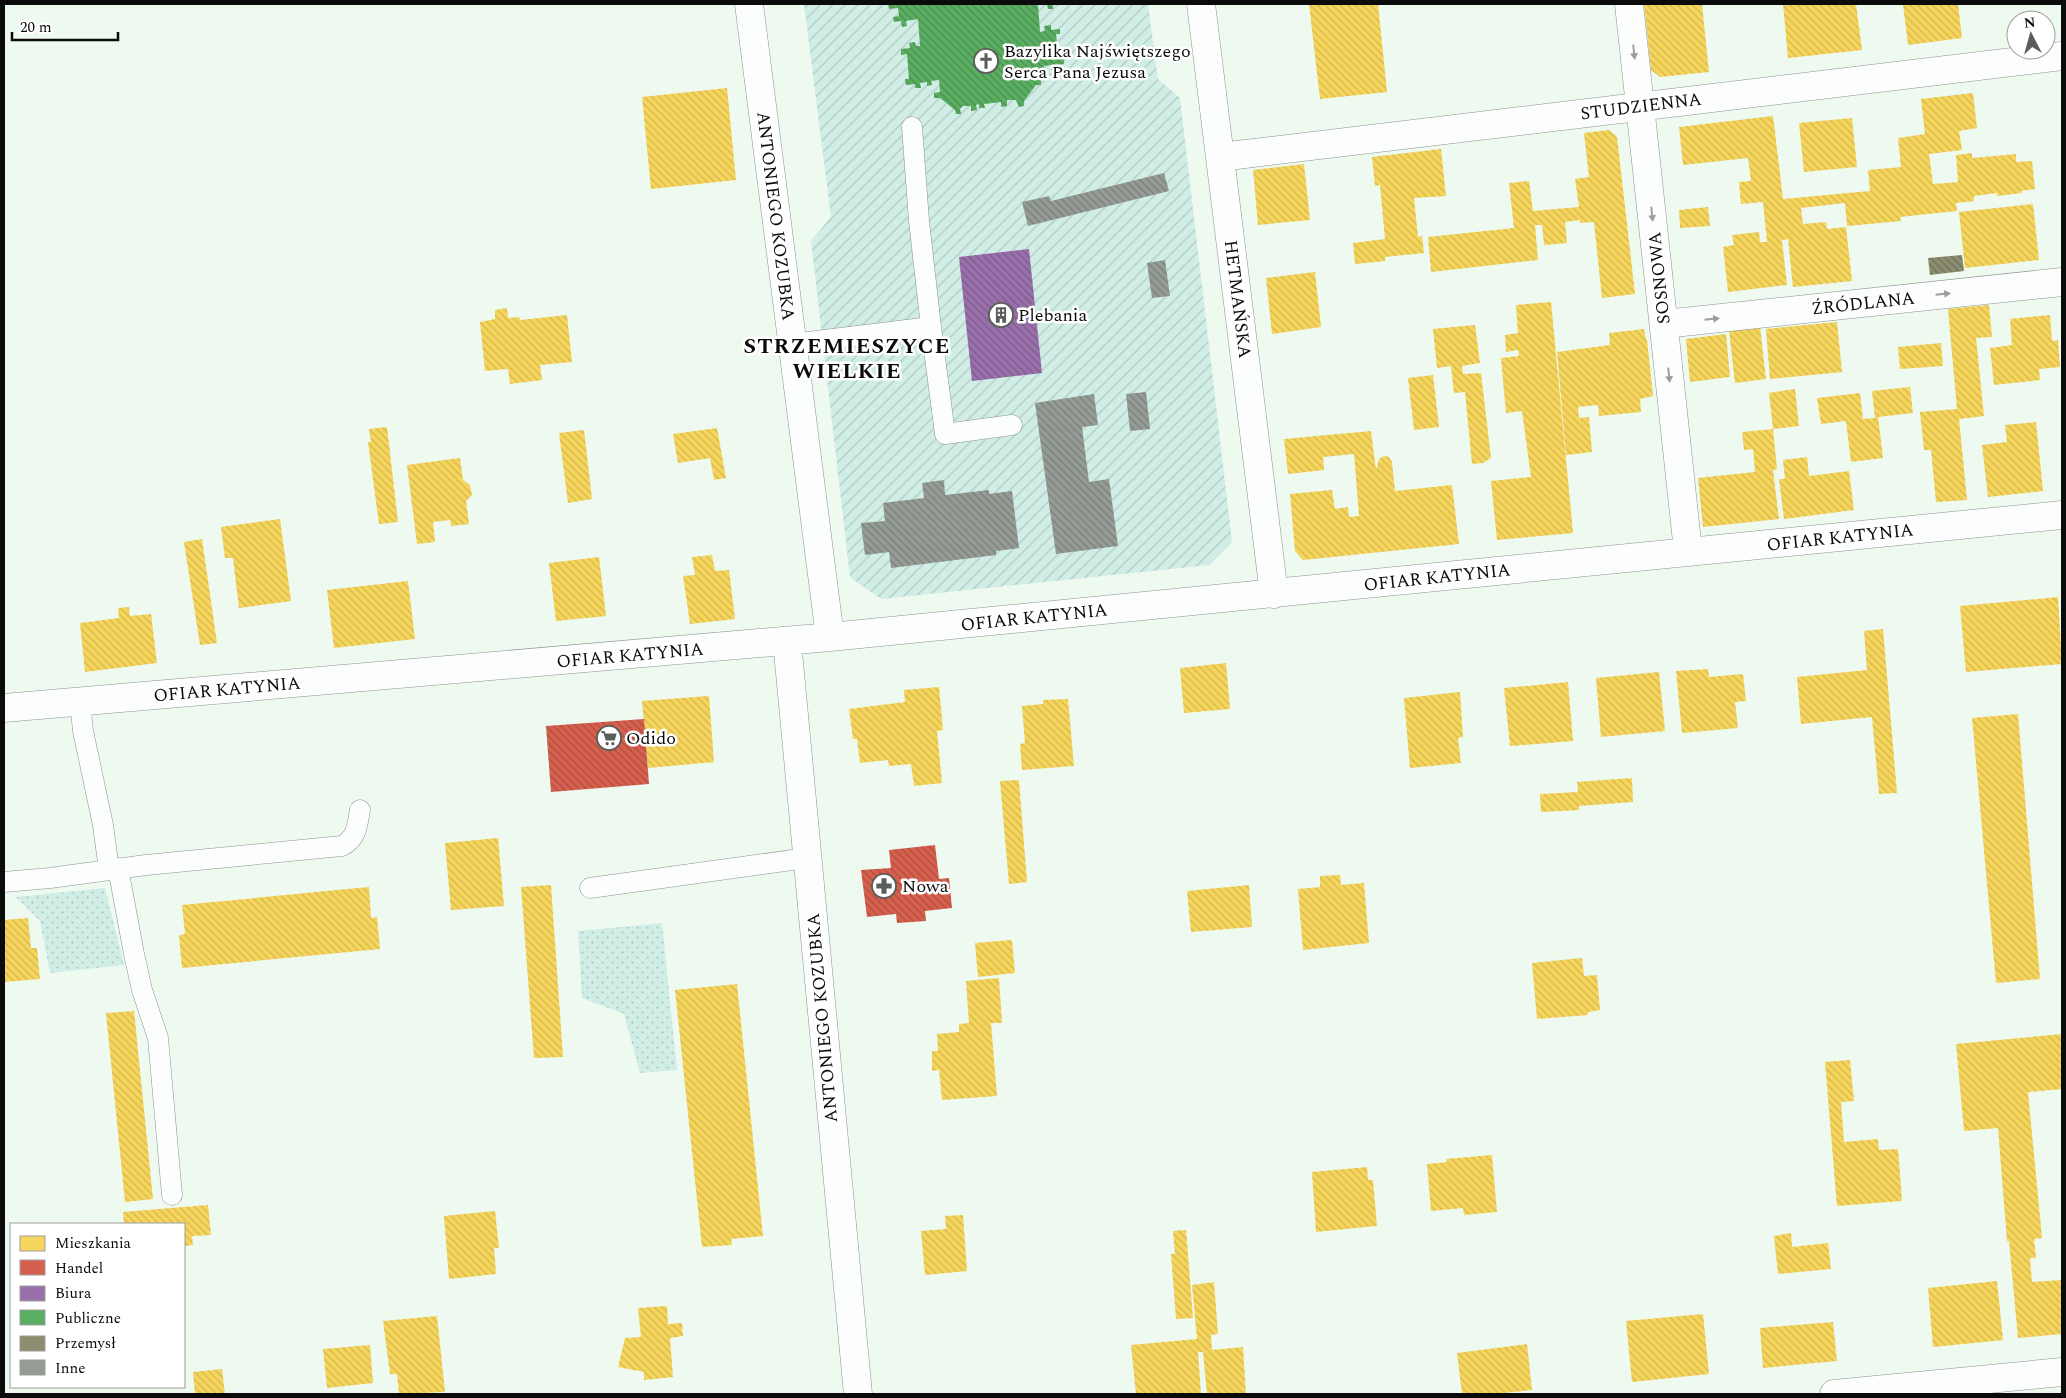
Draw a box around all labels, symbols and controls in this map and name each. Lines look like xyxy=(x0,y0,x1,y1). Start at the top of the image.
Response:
scale bar xyxy=(12,10,119,42)
north arrow xyxy=(2006,10,2056,60)
text: N xyxy=(2023,12,2036,34)
text: 20 m xyxy=(20,16,52,39)
place label: Bazylika Najświętszego Serca Pana Jezusa xyxy=(1004,38,1191,86)
one-way arrow xyxy=(1631,45,1639,61)
church icon: Bazylika Najświętszego Serca Pana Jezusa xyxy=(973,48,999,74)
street label: STUDZIENNA xyxy=(1579,86,1703,127)
street label: ANTONIEGO KOZUBKA xyxy=(749,110,802,322)
one-way arrow xyxy=(1648,206,1656,222)
street label: SOSNOWA xyxy=(1641,230,1678,325)
street label: HETMAŃSKA xyxy=(1217,238,1258,360)
street label: ŹRÓDLANA xyxy=(1810,285,1916,322)
one-way arrow xyxy=(1936,290,1952,298)
building icon: Plebania xyxy=(988,302,1014,328)
place label: Plebania xyxy=(1018,302,1087,329)
one-way arrow xyxy=(1704,314,1720,322)
district label: STRZEMIESZYCE WIELKIE xyxy=(744,330,950,388)
one-way arrow xyxy=(1665,368,1673,384)
street label: OFIAR KATYNIA xyxy=(1765,516,1915,559)
street label: OFIAR KATYNIA xyxy=(1362,556,1512,599)
street label: OFIAR KATYNIA xyxy=(959,596,1109,639)
street label: OFIAR KATYNIA xyxy=(555,636,705,675)
street label: OFIAR KATYNIA xyxy=(152,670,302,709)
supermarket icon: Odido xyxy=(596,725,622,751)
place label: Odido xyxy=(626,725,676,752)
pharmacy icon: Nowa xyxy=(871,873,897,899)
place label: Nowa xyxy=(902,873,949,900)
street label: ANTONIEGO KOZUBKA xyxy=(800,912,845,1124)
legend xyxy=(10,1223,185,1388)
text: Mieszkania xyxy=(55,1232,132,1255)
text: Handel xyxy=(55,1257,103,1280)
text: Biura xyxy=(55,1282,92,1305)
text: Publiczne xyxy=(55,1307,121,1330)
text: Przemysł xyxy=(55,1332,116,1355)
text: Inne xyxy=(55,1357,86,1380)

